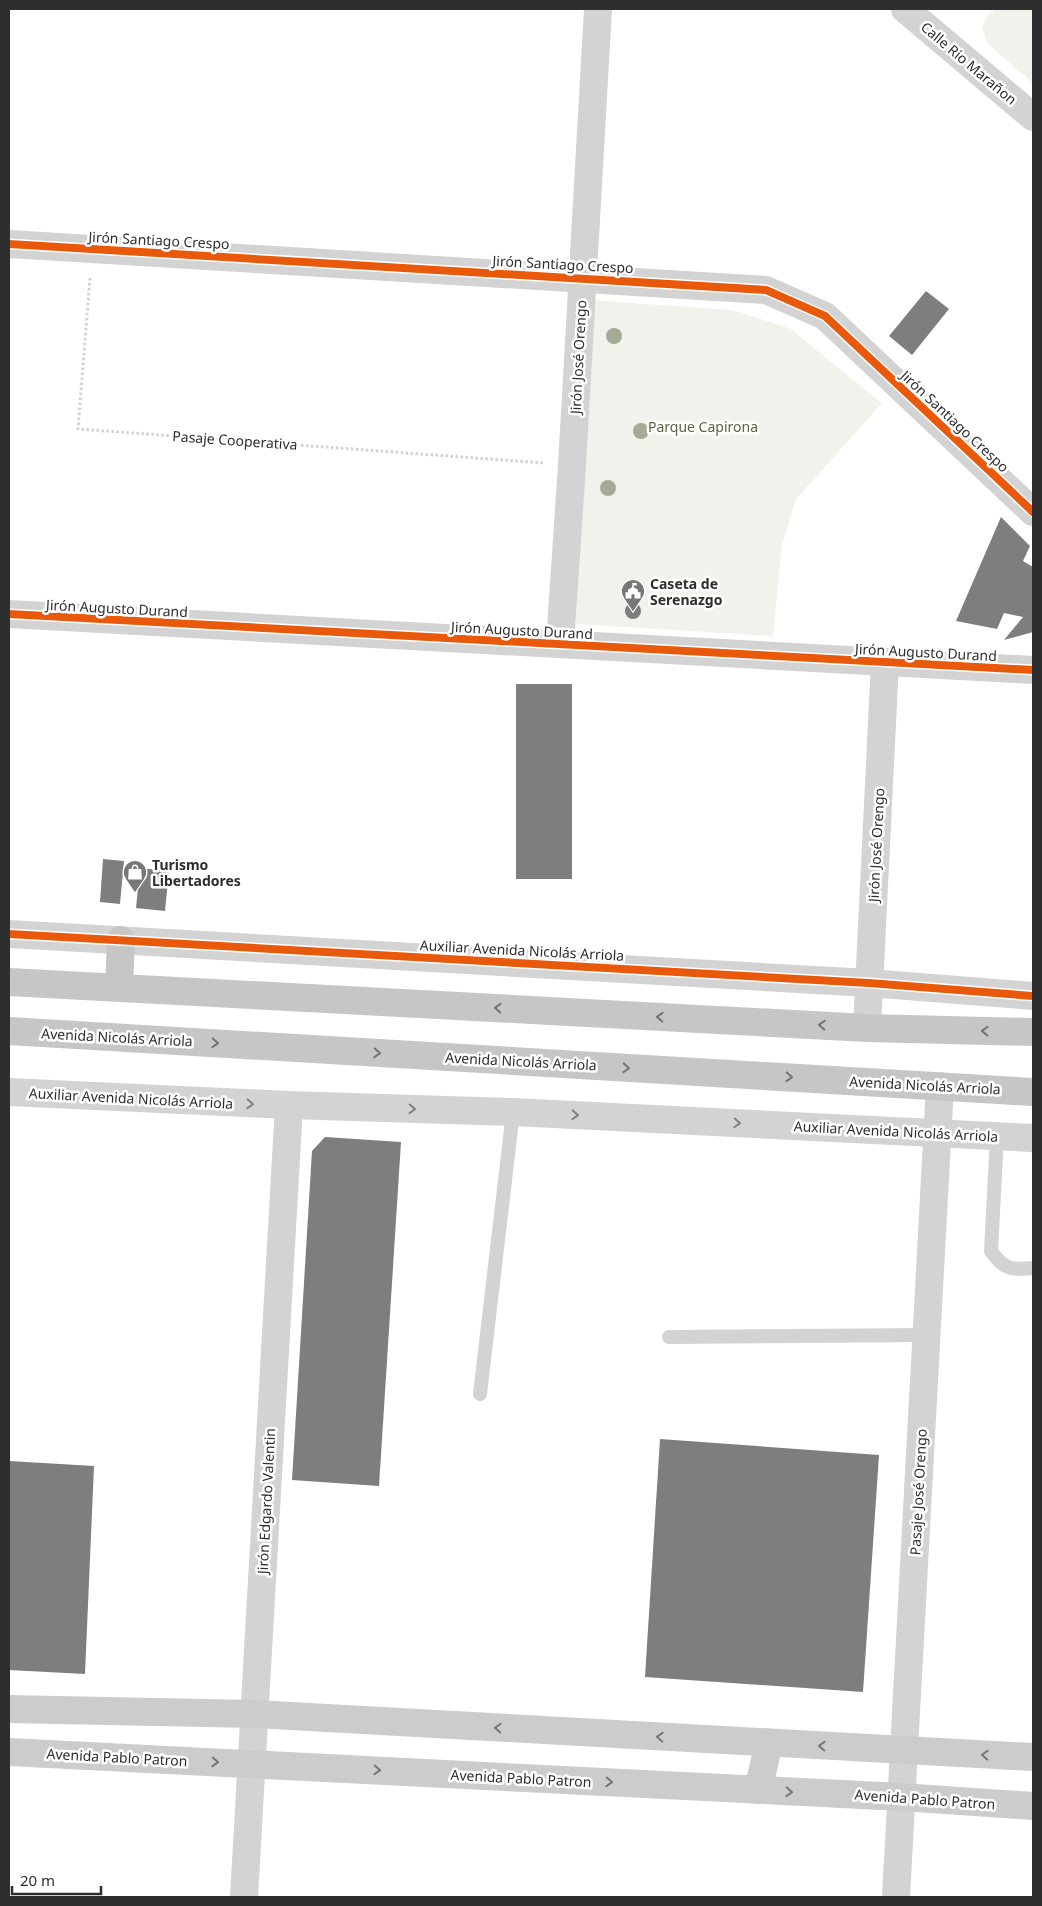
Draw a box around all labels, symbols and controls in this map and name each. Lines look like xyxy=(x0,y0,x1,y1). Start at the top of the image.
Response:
street label: Calle Rio Marañon xyxy=(917,17,1021,109)
street label: Jirón Santiago Crespo xyxy=(86,227,230,253)
street label: Jirón Santiago Crespo xyxy=(490,251,634,277)
street label: Jirón José Orengo xyxy=(565,299,590,417)
street label: Jirón Santiago Crespo xyxy=(895,365,1013,476)
park label: Parque Capirona xyxy=(648,417,758,436)
street label: Pasaje Cooperativa xyxy=(172,426,298,454)
place label: Caseta de Serenazgo xyxy=(650,574,723,609)
public building icon: Caseta de Serenazgo xyxy=(620,578,646,612)
street label: Jirón Augusto Durand xyxy=(44,595,188,621)
street label: Jirón Augusto Durand xyxy=(449,617,593,643)
street label: Jirón Augusto Durand xyxy=(853,639,997,665)
street label: Jirón José Orengo xyxy=(863,787,888,905)
place label: Turismo Libertadores xyxy=(152,855,241,890)
shop icon: Turismo Libertadores xyxy=(122,859,148,893)
street label: Auxiliar Avenida Nicolás Arriola xyxy=(419,935,625,965)
one-way arrow xyxy=(493,1003,501,1013)
one-way arrow xyxy=(656,1011,664,1022)
one-way arrow xyxy=(818,1020,826,1031)
street label: Avenida Nicolás Arriola xyxy=(41,1024,193,1050)
one-way arrow xyxy=(980,1026,988,1036)
one-way arrow xyxy=(211,1038,219,1049)
one-way arrow xyxy=(373,1047,381,1058)
street label: Avenida Nicolás Arriola xyxy=(445,1048,597,1074)
one-way arrow xyxy=(623,1062,631,1073)
one-way arrow xyxy=(785,1072,793,1083)
street label: Avenida Nicolás Arriola xyxy=(849,1072,1001,1098)
street label: Auxiliar Avenida Nicolás Arriola xyxy=(28,1083,234,1113)
one-way arrow xyxy=(246,1098,254,1109)
one-way arrow xyxy=(408,1104,416,1114)
one-way arrow xyxy=(571,1109,579,1120)
street label: Auxiliar Avenida Nicolás Arriola xyxy=(793,1116,999,1146)
one-way arrow xyxy=(733,1118,741,1129)
street label: Jirón Edgardo Valentin xyxy=(253,1427,279,1577)
street label: Pasaje José Orengo xyxy=(905,1428,931,1556)
one-way arrow xyxy=(494,1723,502,1734)
one-way arrow xyxy=(656,1732,664,1743)
one-way arrow xyxy=(818,1741,826,1751)
street label: Avenida Pablo Patron xyxy=(46,1744,188,1770)
one-way arrow xyxy=(980,1749,988,1760)
one-way arrow xyxy=(211,1757,219,1768)
one-way arrow xyxy=(373,1765,381,1776)
street label: Avenida Pablo Patron xyxy=(450,1765,592,1791)
one-way arrow xyxy=(605,1777,613,1788)
street label: Avenida Pablo Patron xyxy=(854,1785,996,1813)
one-way arrow xyxy=(785,1786,793,1797)
scale bar xyxy=(12,1864,101,1896)
text: 20 m xyxy=(20,1870,55,1890)

